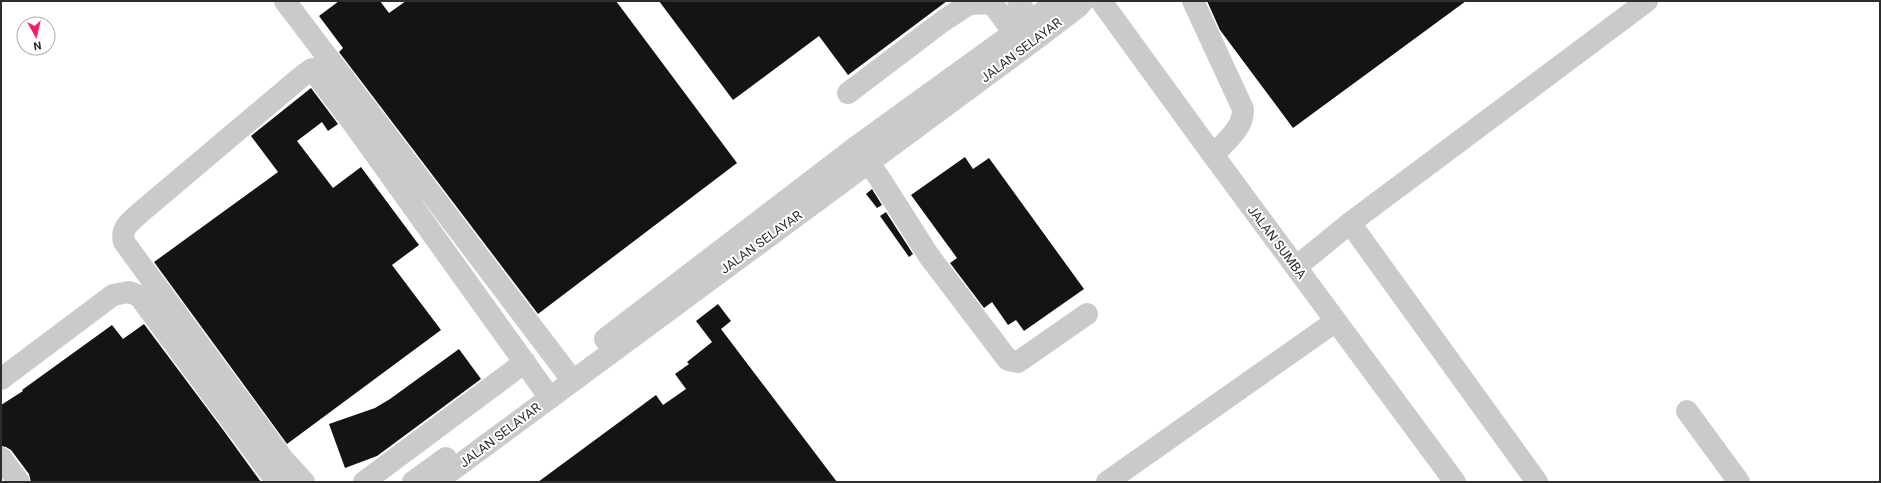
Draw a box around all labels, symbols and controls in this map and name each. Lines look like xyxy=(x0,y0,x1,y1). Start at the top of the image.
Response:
street label: JALAN SELAYAR xyxy=(978,15,1064,85)
north arrow xyxy=(16,16,56,56)
text: N xyxy=(32,38,42,52)
street label: JALAN SUMBA xyxy=(1245,202,1310,282)
street label: JALAN SELAYAR xyxy=(717,207,805,277)
street label: JALAN SELAYAR xyxy=(457,400,543,470)

